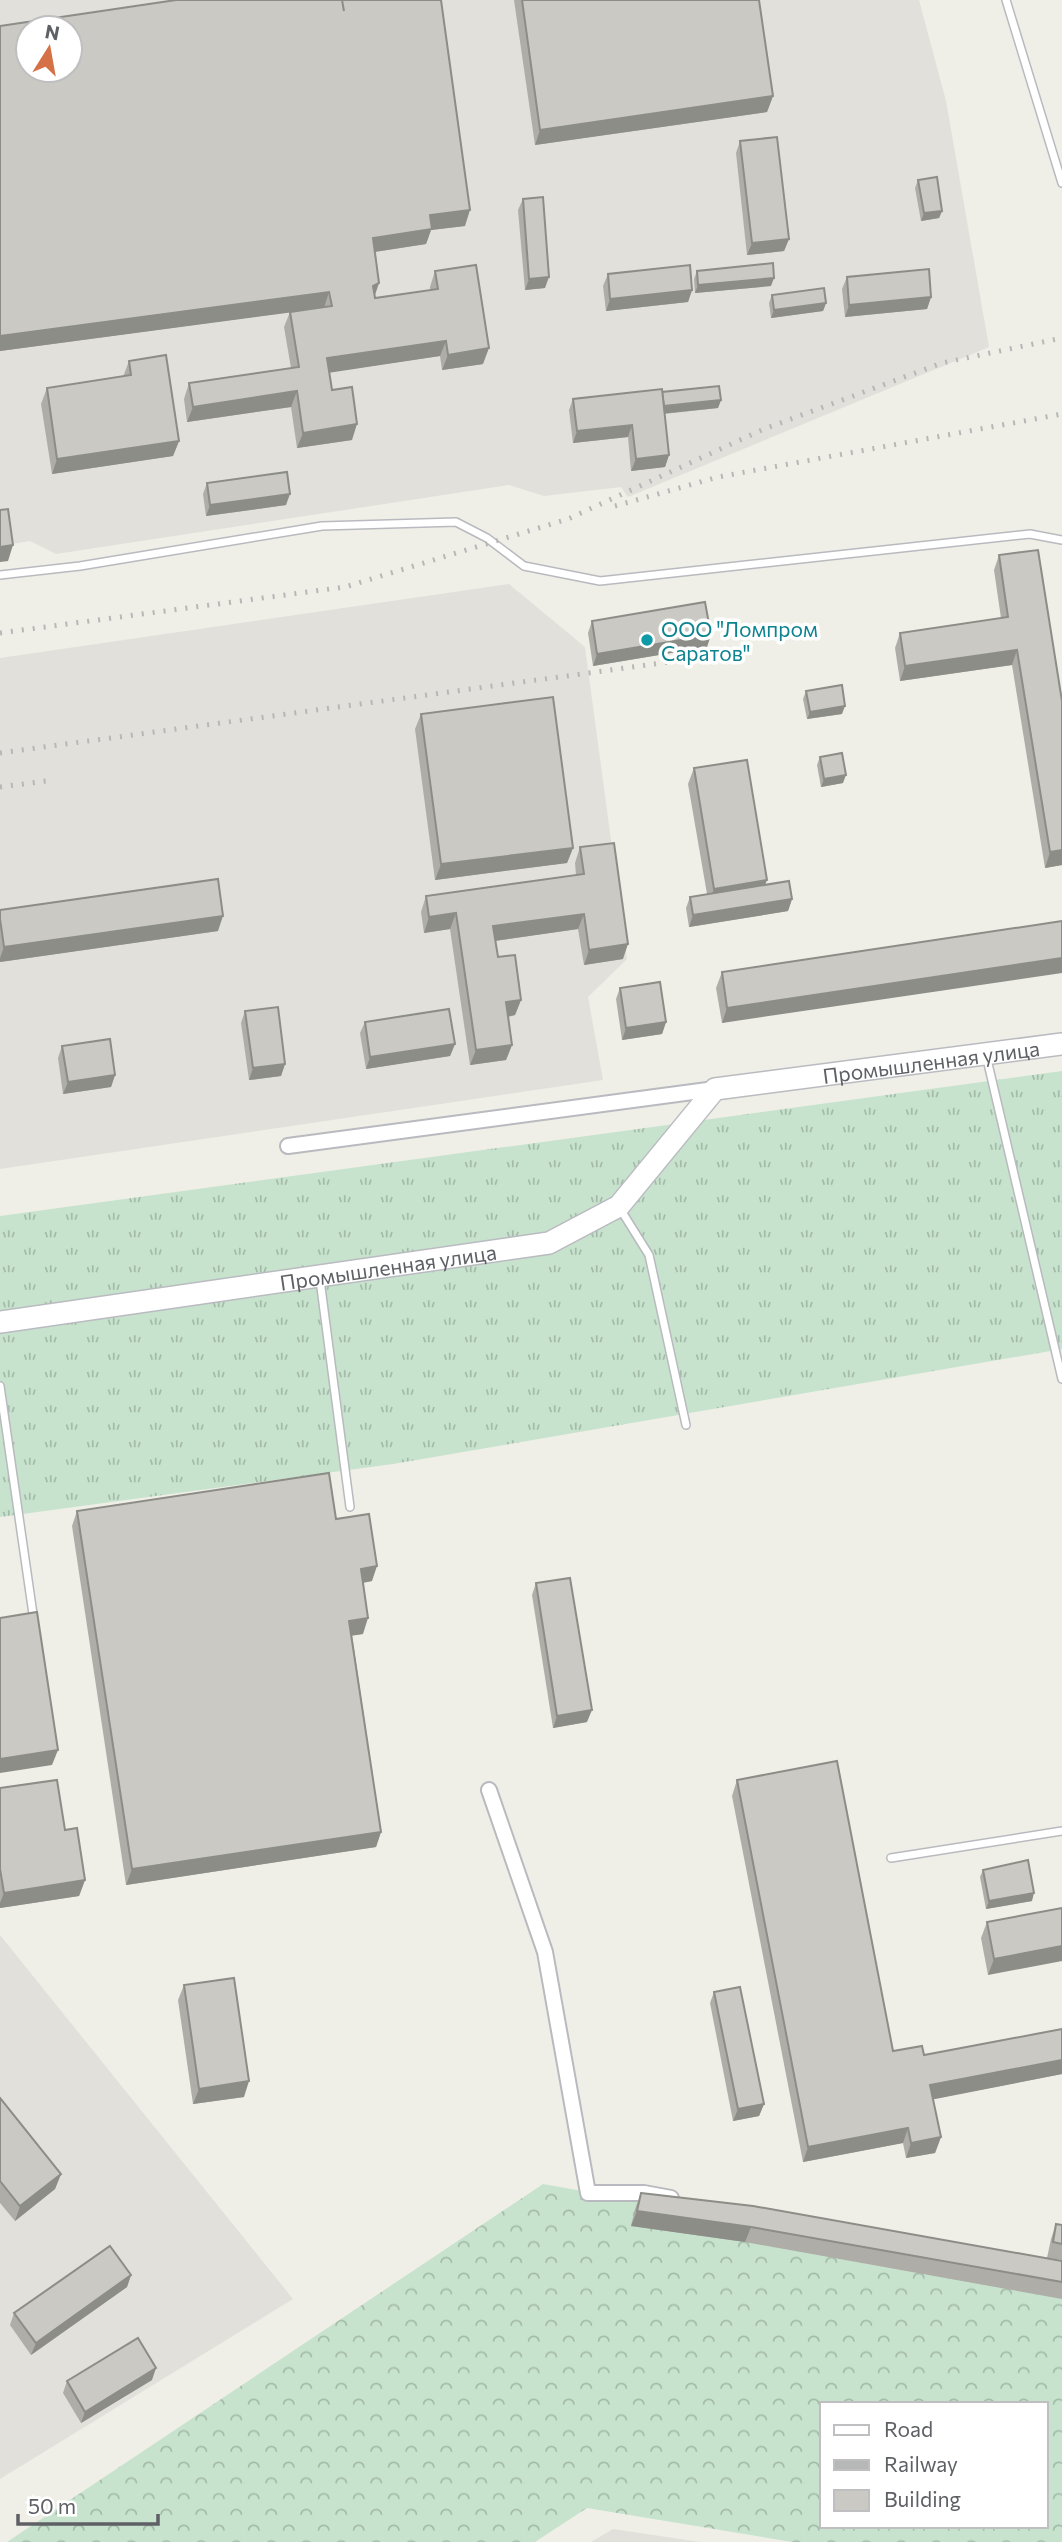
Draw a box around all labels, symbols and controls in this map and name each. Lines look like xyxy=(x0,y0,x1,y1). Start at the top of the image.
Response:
north arrow xyxy=(14,14,84,84)
text: N xyxy=(43,19,62,44)
place label: ООО "Ломпром Саратов" xyxy=(661,616,818,665)
marker: ООО "Ломпром Саратов" xyxy=(639,632,655,648)
street label: Промышленная улица xyxy=(821,1035,1041,1087)
street label: Промышленная улица xyxy=(278,1238,498,1294)
legend xyxy=(820,2402,1048,2528)
text: Road xyxy=(884,2416,933,2441)
text: Railway xyxy=(884,2451,958,2476)
scale bar xyxy=(18,2482,158,2526)
text: Building xyxy=(884,2486,961,2511)
text: 50 m xyxy=(28,2493,76,2518)

